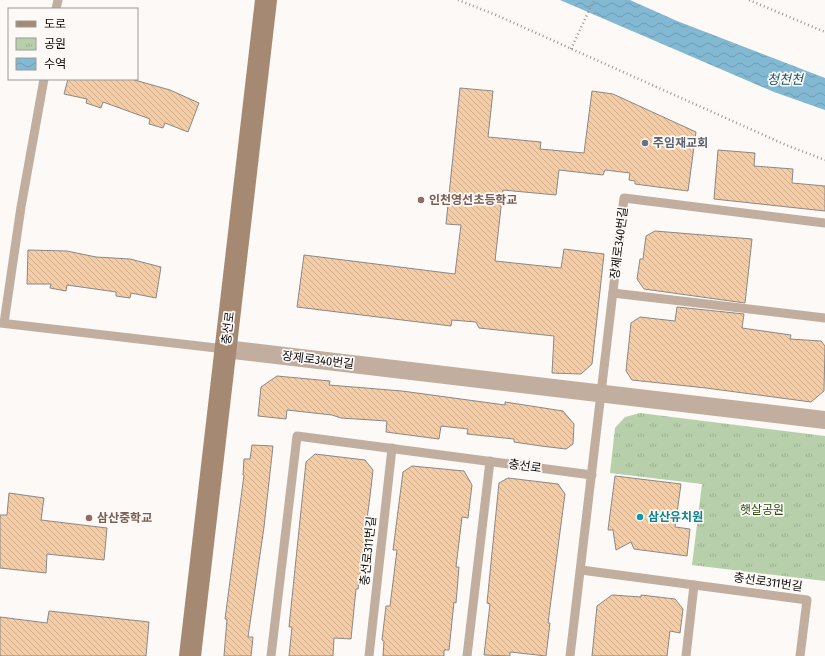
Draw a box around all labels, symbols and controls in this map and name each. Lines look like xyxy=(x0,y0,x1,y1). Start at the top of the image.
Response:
legend xyxy=(8,8,138,80)
text: 도로 xyxy=(44,17,66,31)
text: 공원 xyxy=(44,37,66,51)
text: 수역 xyxy=(44,57,66,71)
water label: 청천천 xyxy=(767,72,804,87)
place label: 주임재교회 xyxy=(653,136,708,150)
marker: 주임재교회 xyxy=(640,138,650,148)
place label: 인천영선초등학교 xyxy=(429,193,517,207)
marker: 인천영선초등학교 xyxy=(416,195,426,205)
street label: 장제로340번길 xyxy=(608,206,630,280)
street label: 충선로 xyxy=(219,311,237,345)
street label: 장제로340번길 xyxy=(281,349,355,371)
street label: 충선로 xyxy=(508,457,542,475)
park label: 햇살공원 xyxy=(740,503,784,517)
place label: 삼산유치원 xyxy=(648,510,703,524)
place label: 삼산중학교 xyxy=(97,511,152,525)
marker: 삼산유치원 xyxy=(635,512,645,522)
marker: 삼산중학교 xyxy=(84,513,94,523)
street label: 충선로311번길 xyxy=(357,516,379,586)
street label: 충선로311번길 xyxy=(733,570,803,594)

